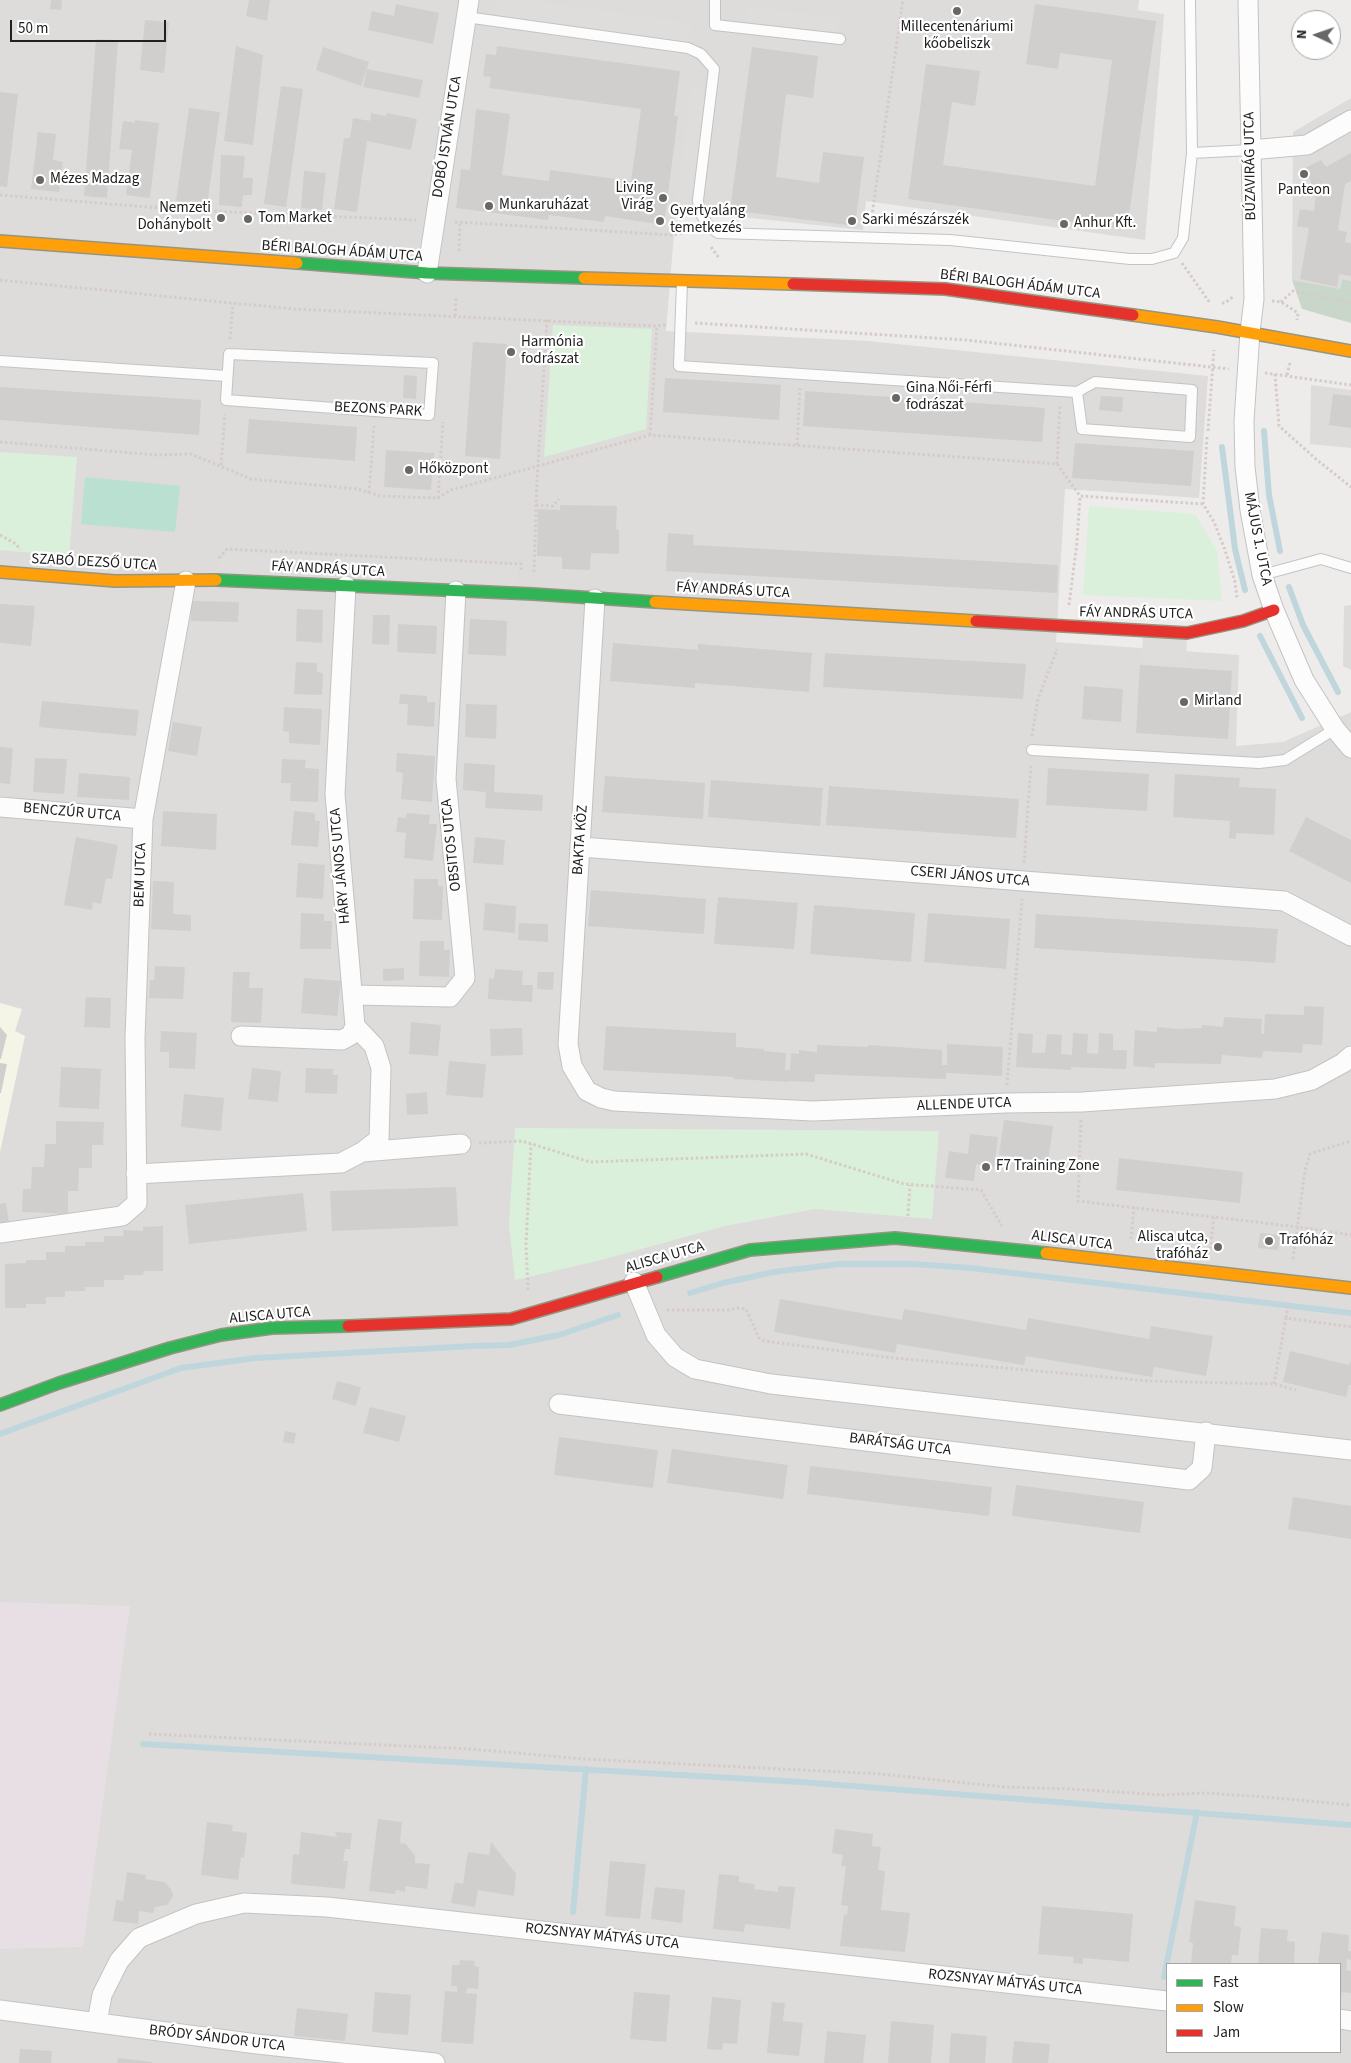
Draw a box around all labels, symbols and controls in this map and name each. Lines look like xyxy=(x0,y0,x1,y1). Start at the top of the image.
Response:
marker: Millecentenáriumi kőobeliszk xyxy=(951,5,963,17)
scale bar xyxy=(12,10,169,42)
north arrow xyxy=(1291,10,1341,60)
text: 50 m xyxy=(18,18,48,39)
place label: Millecentenáriumi kőobeliszk xyxy=(900,19,1014,54)
text: N xyxy=(1292,29,1312,39)
street label: DOBÓ ISTVÁN UTCA xyxy=(429,75,467,199)
street label: BÚZAVIRÁG UTCA xyxy=(1241,111,1261,221)
marker: Panteon xyxy=(1298,168,1310,180)
place label: Mézes Madzag xyxy=(50,171,139,189)
marker: Mézes Madzag xyxy=(34,174,46,186)
place label: Living Virág xyxy=(616,180,653,215)
place label: Panteon xyxy=(1278,182,1330,200)
marker: Living Virág xyxy=(657,192,669,204)
place label: Munkaruházat xyxy=(499,197,589,215)
place label: Nemzeti Dohánybolt xyxy=(137,200,211,235)
marker: Munkaruházat xyxy=(483,200,495,212)
place label: Gyertyaláng temetkezés xyxy=(670,203,745,238)
place label: Tom Market xyxy=(258,210,332,228)
marker: Nemzeti Dohánybolt xyxy=(215,212,227,224)
place label: Sarki mészárszék xyxy=(862,212,969,230)
marker: Tom Market xyxy=(242,213,254,225)
marker: Gyertyaláng temetkezés xyxy=(654,215,666,227)
marker: Sarki mészárszék xyxy=(846,215,858,227)
place label: Anhur Kft. xyxy=(1074,215,1136,233)
marker: Anhur Kft. xyxy=(1058,218,1070,230)
street label: BÉRI BALOGH ÁDÁM UTCA xyxy=(261,237,423,267)
street label: BÉRI BALOGH ÁDÁM UTCA xyxy=(939,266,1101,304)
place label: Harmónia fodrászat xyxy=(521,334,584,369)
marker: Harmónia fodrászat xyxy=(505,346,517,358)
place label: Gina Női-Férfi fodrászat xyxy=(906,380,992,415)
marker: Gina Női-Férfi fodrászat xyxy=(890,392,902,404)
street label: BEZONS PARK xyxy=(333,399,423,421)
place label: Hőközpont xyxy=(419,461,488,479)
marker: Hőközpont xyxy=(403,464,415,476)
street label: MÁJUS 1. UTCA xyxy=(1239,491,1275,587)
street label: SZABÓ DEZSŐ UTCA xyxy=(31,551,157,575)
street label: FÁY ANDRÁS UTCA xyxy=(271,558,385,582)
street label: FÁY ANDRÁS UTCA xyxy=(676,579,790,603)
street label: FÁY ANDRÁS UTCA xyxy=(1079,604,1193,624)
place label: Mirland xyxy=(1194,693,1242,711)
marker: Mirland xyxy=(1178,696,1190,708)
street label: OBSITOS UTCA xyxy=(438,798,466,892)
street label: BENCZÚR UTCA xyxy=(22,800,122,826)
street label: BAKTA KÖZ xyxy=(570,804,592,876)
street label: HÁRY JÁNOS UTCA xyxy=(327,807,355,925)
street label: BEM UTCA xyxy=(131,842,151,908)
street label: CSERI JÁNOS UTCA xyxy=(910,863,1030,891)
street label: ALLENDE UTCA xyxy=(916,1094,1012,1116)
place label: F7 Training Zone xyxy=(996,1158,1100,1176)
marker: F7 Training Zone xyxy=(980,1161,992,1173)
street label: ALISCA UTCA xyxy=(1031,1227,1113,1255)
place label: Alisca utca, trafóház xyxy=(1138,1229,1208,1264)
place label: Trafóház xyxy=(1279,1232,1333,1250)
marker: Trafóház xyxy=(1263,1235,1275,1247)
street label: ALISCA UTCA xyxy=(624,1238,706,1278)
marker: Alisca utca, trafóház xyxy=(1212,1241,1224,1253)
street label: ALISCA UTCA xyxy=(229,1303,311,1329)
street label: BARÁTSÁG UTCA xyxy=(848,1430,952,1460)
street label: ROZSNYAY MÁTYÁS UTCA xyxy=(524,1920,680,1954)
legend xyxy=(1166,1963,1341,2053)
street label: ROZSNYAY MÁTYÁS UTCA xyxy=(927,1966,1083,2000)
text: Fast xyxy=(1213,1972,1239,1993)
text: Slow xyxy=(1213,1997,1244,2018)
street label: BRÓDY SÁNDOR UTCA xyxy=(148,2022,286,2056)
text: Jam xyxy=(1213,2022,1240,2043)

